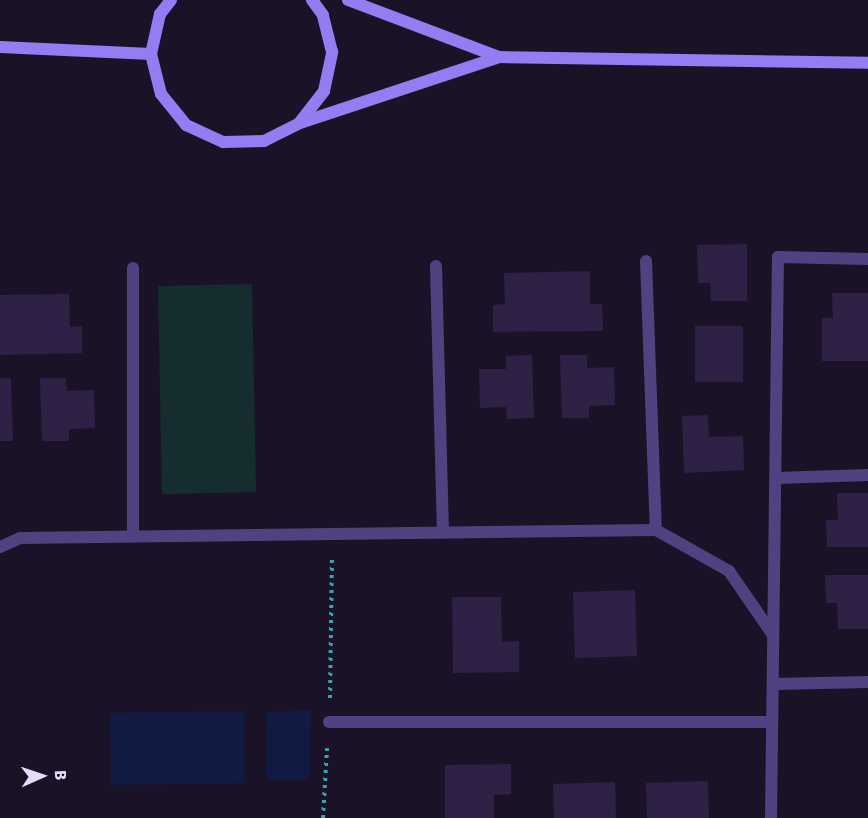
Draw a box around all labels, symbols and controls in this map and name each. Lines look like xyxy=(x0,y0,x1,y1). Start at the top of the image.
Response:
north arrow xyxy=(12,746,72,806)
text: B xyxy=(51,770,70,780)

